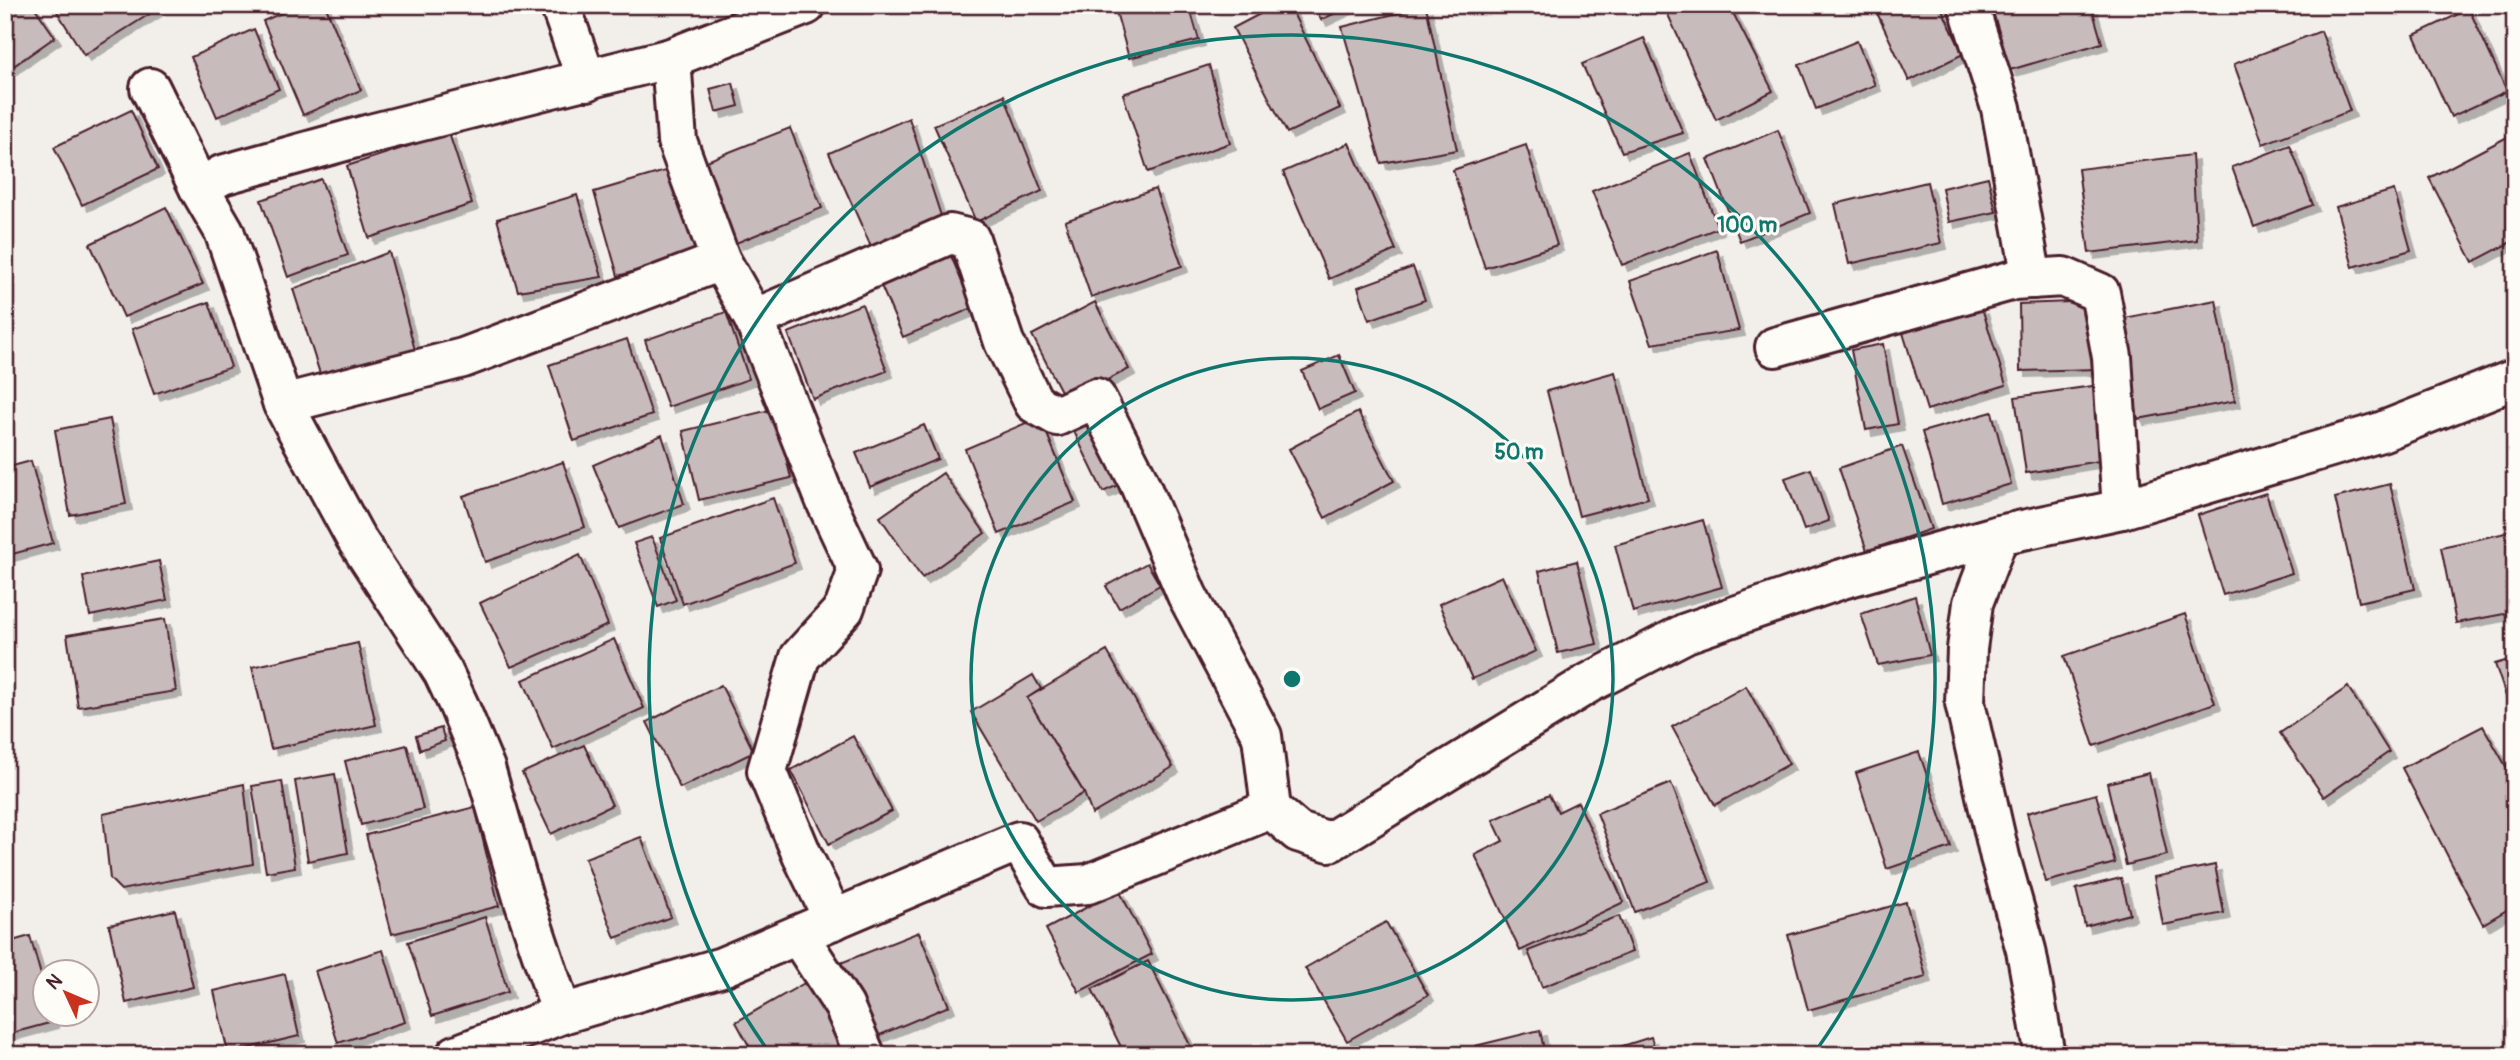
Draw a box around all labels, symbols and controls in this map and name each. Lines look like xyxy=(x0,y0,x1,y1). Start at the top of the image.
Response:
text: 100 m xyxy=(1717,212,1777,239)
text: 50 m xyxy=(1495,439,1544,466)
centre of rings xyxy=(1280,667,1304,691)
north arrow xyxy=(32,958,102,1028)
text: N xyxy=(41,969,68,995)

